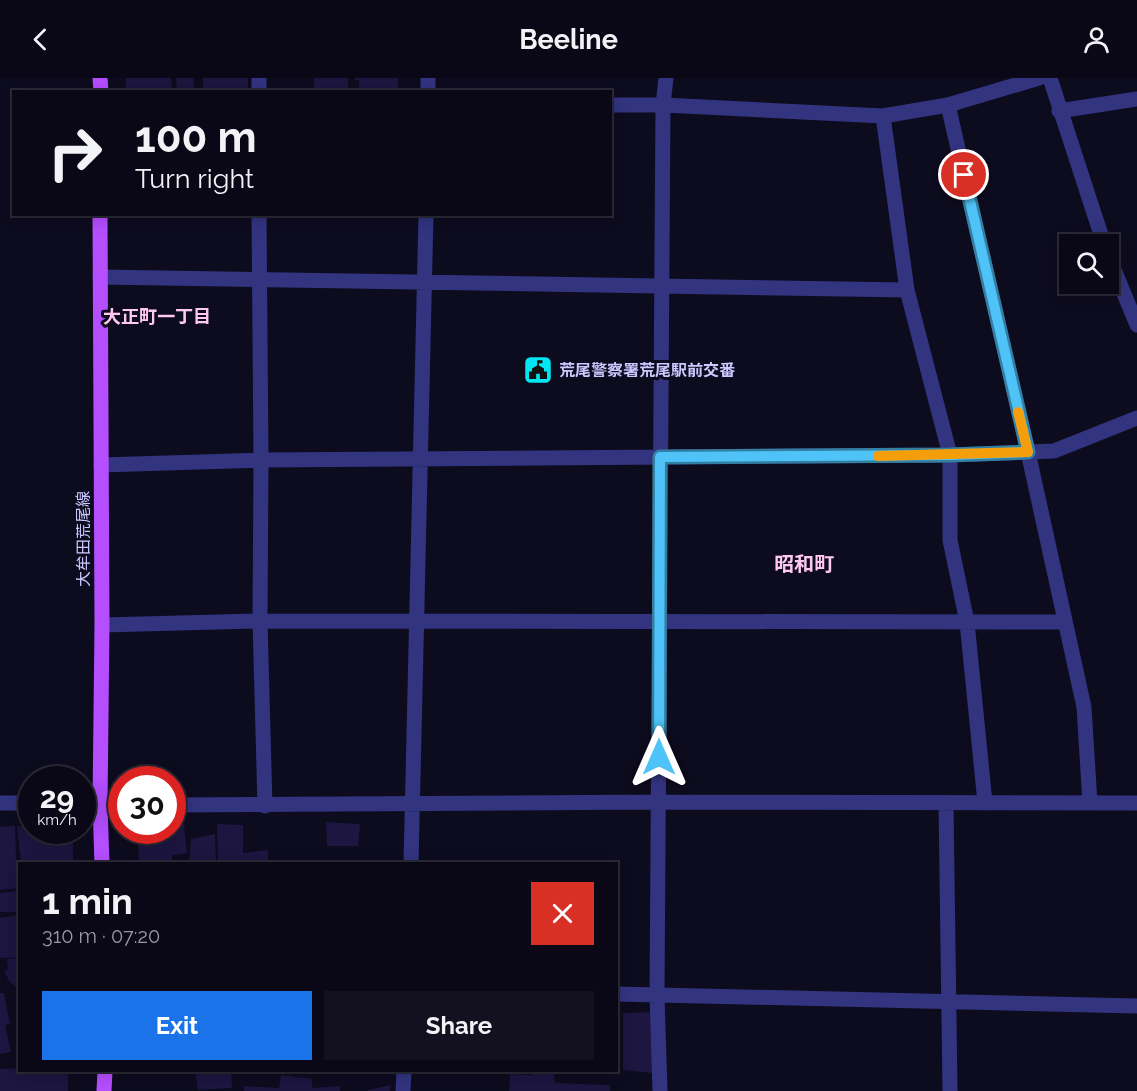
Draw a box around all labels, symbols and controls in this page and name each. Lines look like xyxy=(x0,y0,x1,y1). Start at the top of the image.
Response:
icon: back xyxy=(24,23,57,56)
icon: person xyxy=(1080,23,1113,56)
text: Beeline xyxy=(519,24,618,55)
text: 100 m xyxy=(135,113,257,162)
icon: right xyxy=(36,114,114,192)
pin xyxy=(938,149,989,200)
icon: arrive xyxy=(947,158,980,191)
text: Turn right xyxy=(135,163,254,194)
map controls xyxy=(1059,234,1119,294)
button: search xyxy=(1059,234,1119,294)
district label: 大正町一丁目 xyxy=(103,306,211,327)
public building icon: 荒尾警察署荒尾駅前交番 xyxy=(522,354,554,386)
place label: 荒尾警察署荒尾駅前交番 xyxy=(559,361,735,380)
street label: 大牟田荒尾線 xyxy=(74,491,93,587)
district label: 昭和町 xyxy=(774,552,834,576)
position arrow xyxy=(627,725,691,789)
speed limit sign: 30 xyxy=(108,766,186,844)
text: 29 xyxy=(40,780,74,815)
text: km/h xyxy=(37,811,77,829)
text: 1 min xyxy=(42,880,133,922)
button: close xyxy=(531,882,594,945)
text: 310 m · 07:20 xyxy=(42,924,160,948)
button: Exit xyxy=(42,991,312,1060)
button: Share xyxy=(324,991,594,1060)

